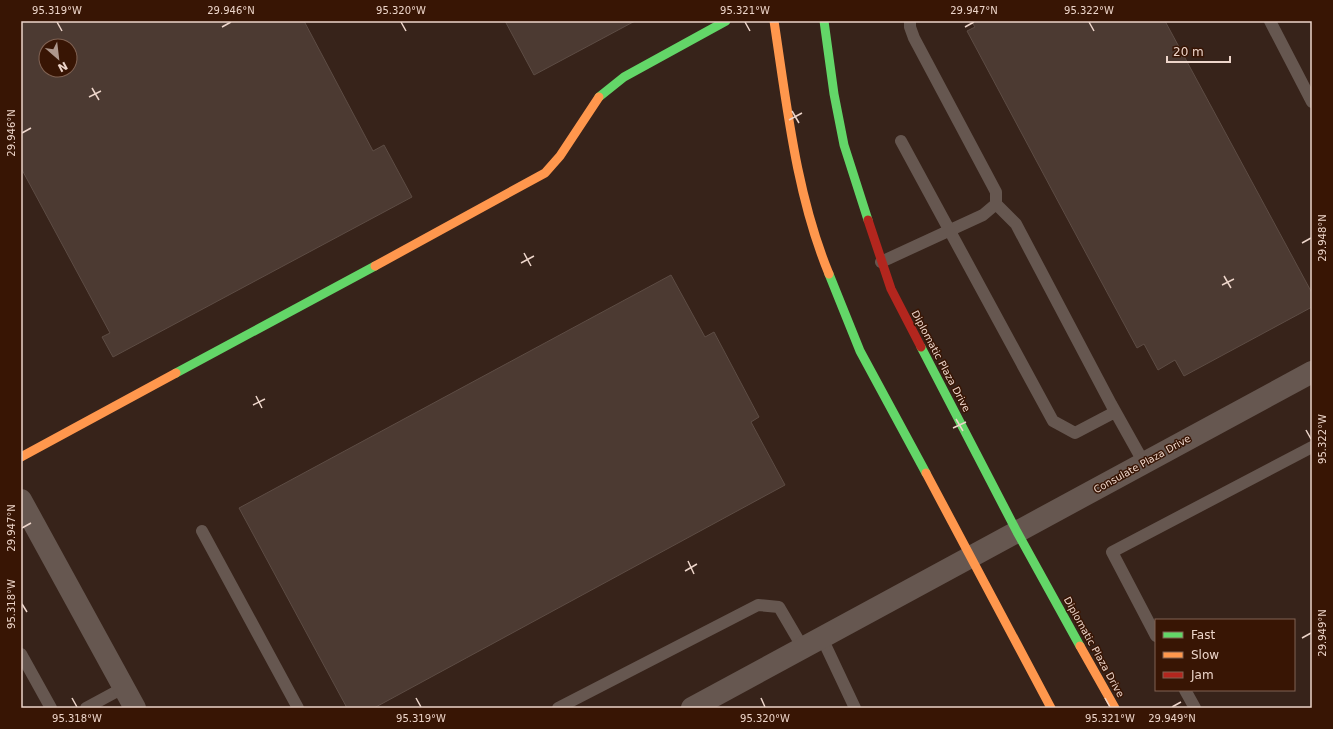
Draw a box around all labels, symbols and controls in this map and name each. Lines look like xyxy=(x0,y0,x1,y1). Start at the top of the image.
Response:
text: 95.319°W xyxy=(32,5,82,16)
text: 29.946°N xyxy=(207,5,255,16)
text: 95.320°W xyxy=(376,5,426,16)
text: 95.321°W xyxy=(720,5,770,16)
text: 29.947°N xyxy=(950,5,998,16)
text: 95.322°W xyxy=(1064,5,1114,16)
north arrow xyxy=(38,38,78,78)
scale bar xyxy=(1167,38,1230,64)
text: 20 m xyxy=(1173,45,1204,59)
text: N xyxy=(55,58,70,74)
text: 29.946°N xyxy=(6,109,17,157)
text: 29.948°N xyxy=(1317,214,1328,262)
street label: Diplomatic Plaza Drive xyxy=(910,308,972,414)
text: 95.322°W xyxy=(1317,414,1328,464)
street label: Consulate Plaza Drive xyxy=(1092,433,1192,495)
text: 29.947°N xyxy=(6,504,17,552)
text: 95.318°W xyxy=(6,579,17,629)
street label: Diplomatic Plaza Drive xyxy=(1062,595,1126,699)
text: 29.949°N xyxy=(1317,609,1328,657)
legend xyxy=(1155,619,1295,691)
text: Fast xyxy=(1191,628,1215,642)
text: Slow xyxy=(1191,648,1219,662)
text: Jam xyxy=(1190,668,1214,682)
text: 95.318°W xyxy=(52,713,102,724)
text: 95.319°W xyxy=(396,713,446,724)
text: 95.320°W xyxy=(740,713,790,724)
text: 95.321°W xyxy=(1085,713,1135,724)
text: 29.949°N xyxy=(1148,713,1196,724)

